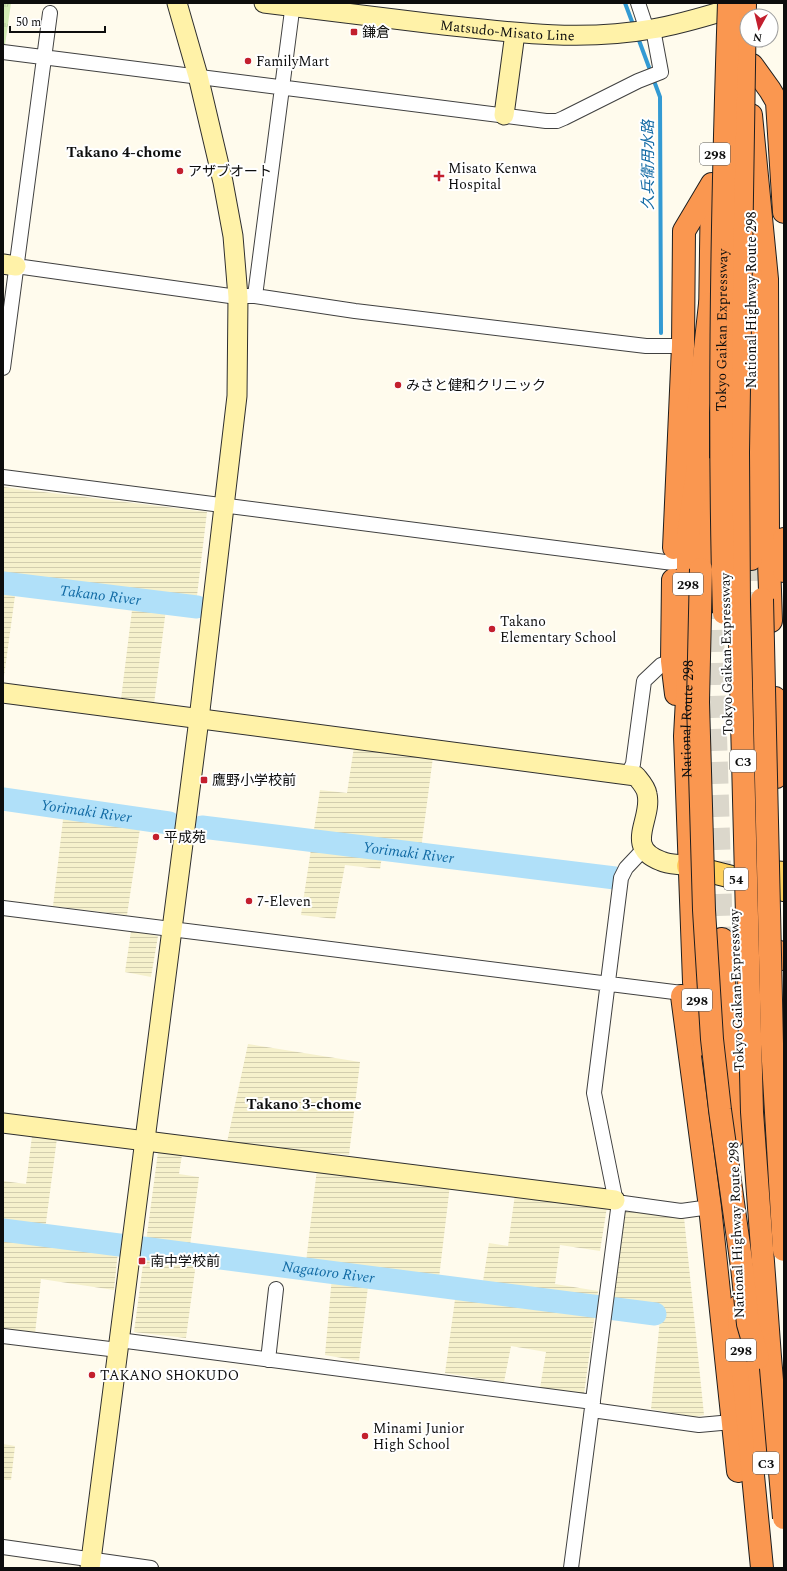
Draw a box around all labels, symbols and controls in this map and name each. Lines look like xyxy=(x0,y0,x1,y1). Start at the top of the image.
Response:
scale bar xyxy=(10,8,105,34)
north arrow xyxy=(739,8,779,48)
text: 50 m xyxy=(16,13,41,32)
street label: Matsudo-Misato Line xyxy=(439,15,575,46)
place label: 鎌倉 xyxy=(362,22,390,43)
marker: 鎌倉 xyxy=(349,27,359,37)
text: N xyxy=(752,28,763,46)
place label: FamilyMart xyxy=(256,51,329,72)
marker: FamilyMart xyxy=(243,56,253,66)
water label: 久兵衛用水路 xyxy=(637,118,660,210)
district label: Takano 4-chome xyxy=(66,141,182,164)
road number: 298 xyxy=(700,143,730,165)
place label: Misato Kenwa Hospital xyxy=(448,158,537,195)
place label: アザブオート xyxy=(188,161,272,182)
marker: アザブオート xyxy=(175,166,185,176)
marker: Misato Kenwa Hospital xyxy=(433,170,445,182)
street label: National Highway Route 298 xyxy=(741,212,762,388)
street label: Tokyo Gaikan Expressway xyxy=(711,247,733,411)
place label: みさと健和クリニック xyxy=(406,375,546,396)
marker: みさと健和クリニック xyxy=(393,380,403,390)
street label: Tokyo Gaikan Expressway xyxy=(715,571,738,735)
road number: 298 xyxy=(673,573,703,595)
water label: Takano River xyxy=(58,579,143,612)
place label: Takano Elementary School xyxy=(500,611,616,648)
marker: Takano Elementary School xyxy=(487,624,497,634)
street label: National Route 298 xyxy=(675,660,699,779)
road number: C3 xyxy=(730,750,756,772)
place label: 鷹野小学校前 xyxy=(212,770,296,791)
marker: 鷹野小学校前 xyxy=(199,775,209,785)
water label: Yorimaki River xyxy=(39,794,134,830)
place label: 平成苑 xyxy=(164,827,206,848)
marker: 平成苑 xyxy=(151,832,161,842)
water label: Yorimaki River xyxy=(361,836,456,870)
road number: 54 xyxy=(724,868,748,890)
place label: 7-Eleven xyxy=(257,891,311,912)
marker: 7-Eleven xyxy=(244,896,254,906)
street label: Tokyo Gaikan Expressway xyxy=(723,907,750,1071)
road number: 298 xyxy=(682,989,712,1011)
district label: Takano 3-chome xyxy=(246,1093,362,1116)
street label: National Highway Route 298 xyxy=(723,1141,750,1319)
place label: 南中学校前 xyxy=(150,1251,220,1272)
water label: Nagatoro River xyxy=(281,1255,377,1290)
marker: 南中学校前 xyxy=(137,1256,147,1266)
road number: 298 xyxy=(726,1339,756,1361)
place label: TAKANO SHOKUDO xyxy=(100,1365,239,1386)
marker: TAKANO SHOKUDO xyxy=(87,1370,97,1380)
place label: Minami Junior High School xyxy=(373,1418,465,1455)
marker: Minami Junior High School xyxy=(360,1431,370,1441)
road number: C3 xyxy=(753,1452,779,1474)

